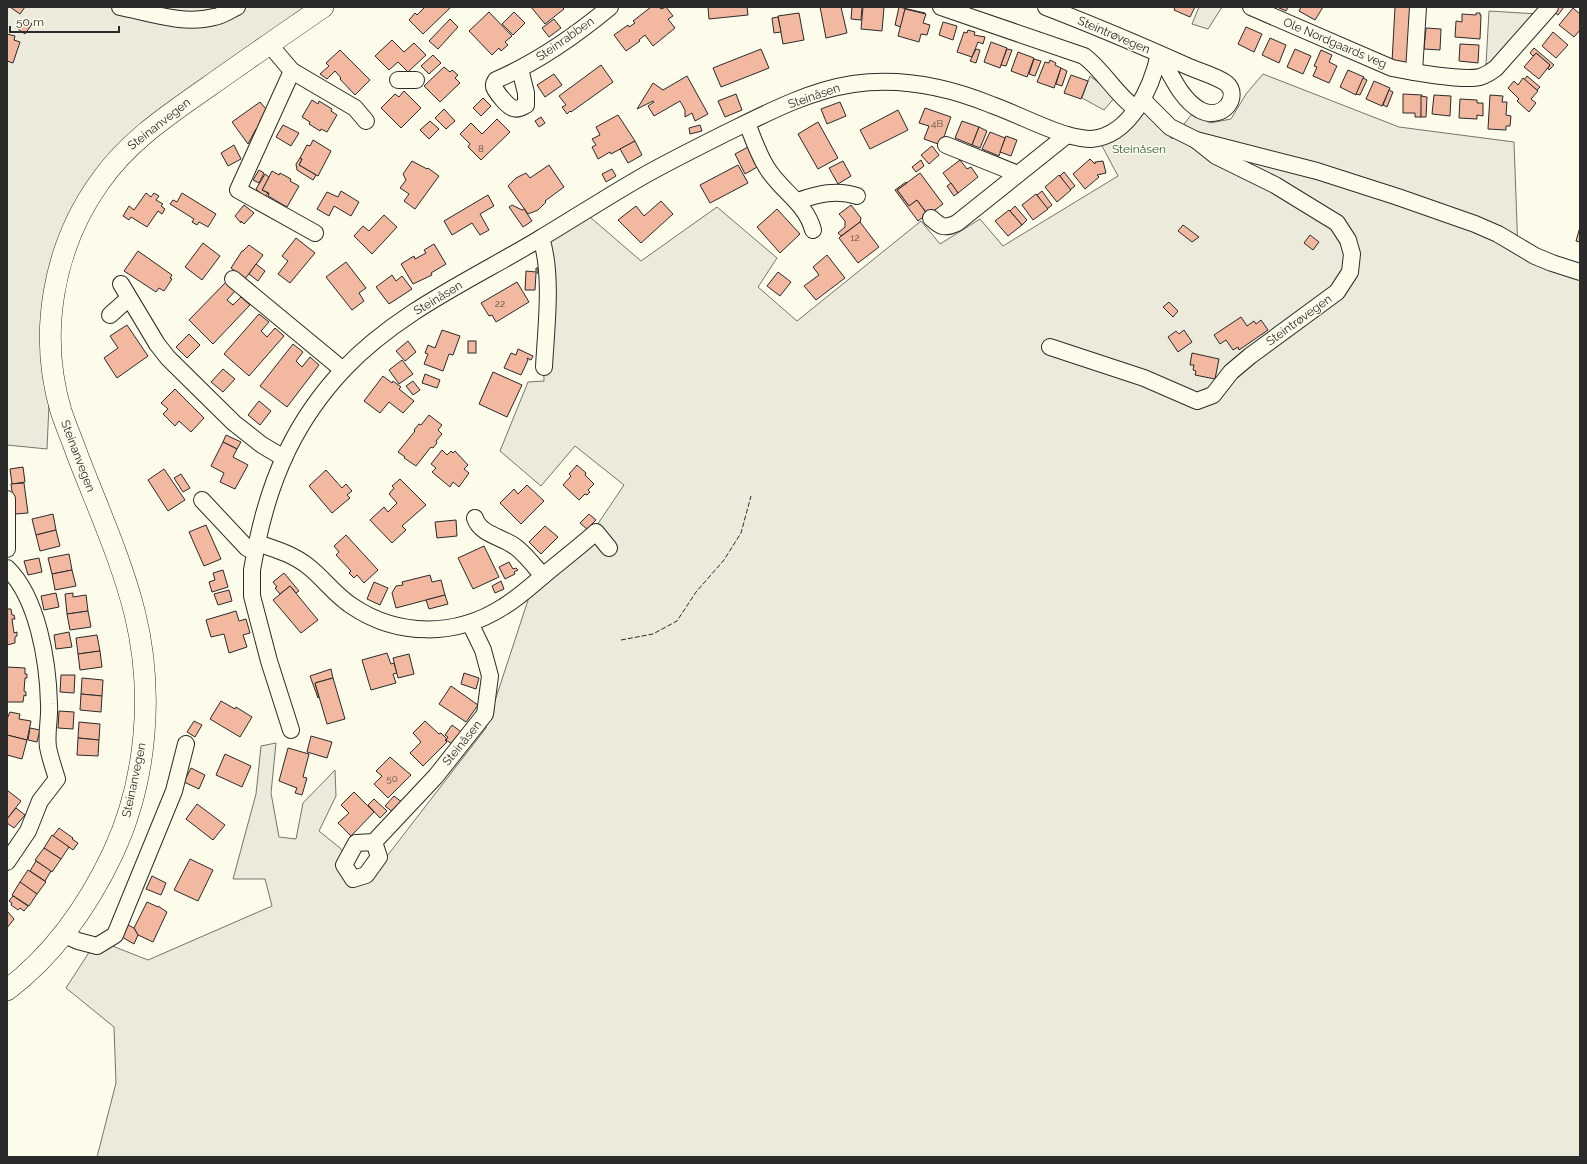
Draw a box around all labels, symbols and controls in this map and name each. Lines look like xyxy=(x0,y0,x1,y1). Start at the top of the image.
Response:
scale bar xyxy=(10,8,119,34)
street label: Steintrøvegen xyxy=(1076,13,1152,57)
street label: Steinrabben xyxy=(533,14,597,64)
text: 50 m xyxy=(16,15,44,29)
street label: Ole Nordgaards veg xyxy=(1281,15,1389,71)
street label: Steinåsen xyxy=(786,81,842,111)
street label: Steinanvegen xyxy=(125,95,193,153)
house number: 4B xyxy=(931,118,943,129)
park label: Steinåsen xyxy=(1112,142,1166,156)
house number: 8 xyxy=(478,143,484,154)
house number: 12 xyxy=(850,232,860,243)
street label: Steinåsen xyxy=(411,278,465,318)
street label: Steintrøvegen xyxy=(1264,292,1334,348)
house number: 22 xyxy=(495,298,505,309)
street label: Steinanvegen xyxy=(58,418,98,494)
street label: Steinåsen xyxy=(440,718,484,768)
street label: Steinanvegen xyxy=(119,741,149,819)
house number: 50 xyxy=(386,773,398,784)

